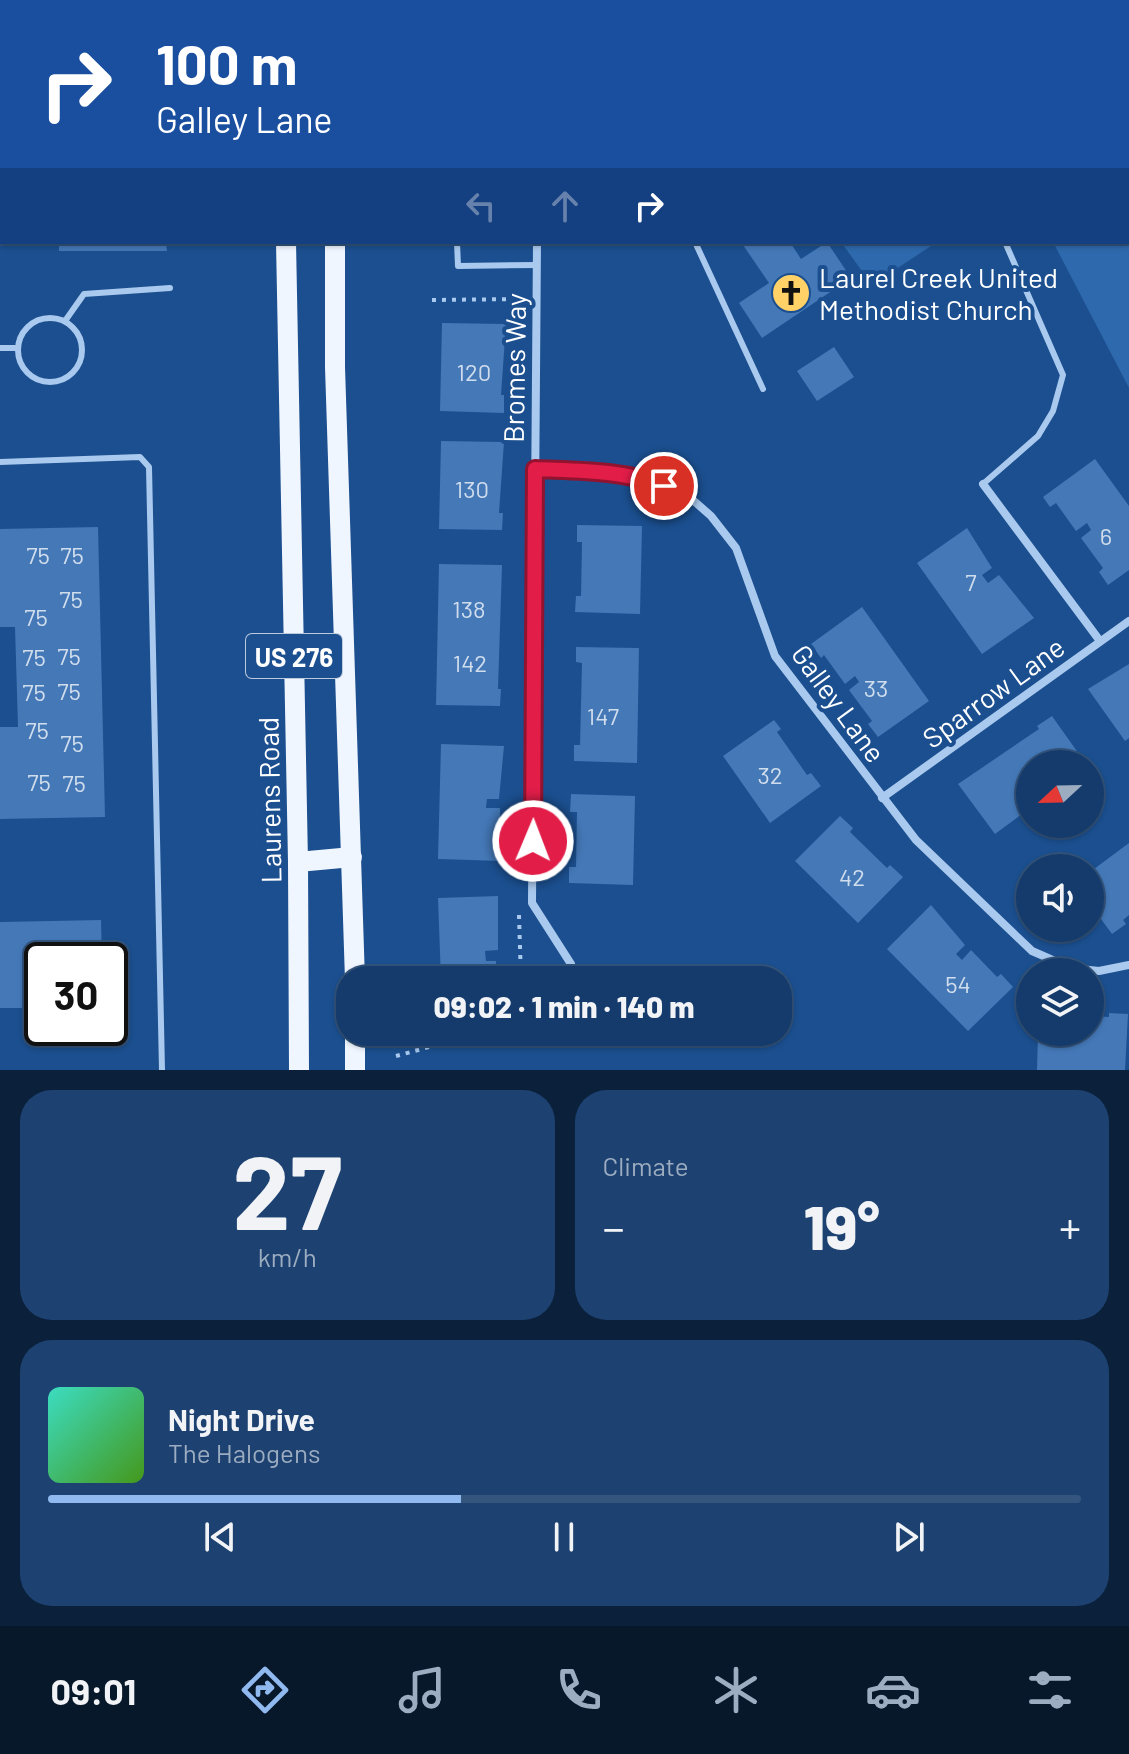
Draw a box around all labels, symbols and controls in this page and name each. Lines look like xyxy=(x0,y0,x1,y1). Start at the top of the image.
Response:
text: 100 m xyxy=(156,29,298,96)
icon: right xyxy=(24,32,128,136)
text: Galley Lane xyxy=(156,97,332,140)
icon: left xyxy=(459,184,503,228)
icon: ahead xyxy=(543,184,587,228)
icon: right xyxy=(627,184,671,228)
place label: Laurel Creek United Methodist Church xyxy=(819,260,1058,326)
church icon: Laurel Creek United Methodist Church xyxy=(770,272,812,314)
street label: Bromes Way xyxy=(496,293,532,443)
house number: 120 xyxy=(457,357,491,386)
pin xyxy=(630,452,698,520)
icon: arrive xyxy=(642,464,686,508)
house number: 130 xyxy=(455,474,489,503)
house number: 6 xyxy=(1100,521,1112,550)
house number: 75 xyxy=(26,540,50,569)
house number: 75 xyxy=(60,540,84,569)
house number: 7 xyxy=(965,567,977,596)
house number: 75 xyxy=(59,584,83,613)
house number: 138 xyxy=(452,594,486,623)
house number: 75 xyxy=(24,602,48,631)
street label: Sparrow Lane xyxy=(915,629,1071,755)
road number: US 276 xyxy=(246,634,342,678)
street label: Galley Lane xyxy=(785,637,893,769)
house number: 75 xyxy=(57,641,81,670)
house number: 75 xyxy=(22,642,46,671)
house number: 142 xyxy=(453,648,487,677)
house number: 33 xyxy=(864,673,888,702)
house number: 75 xyxy=(57,676,81,705)
house number: 75 xyxy=(22,677,46,706)
house number: 147 xyxy=(587,701,619,730)
house number: 75 xyxy=(25,715,49,744)
street label: Laurens Road xyxy=(251,717,287,883)
house number: 75 xyxy=(60,728,84,757)
north arrow xyxy=(1016,750,1104,838)
map controls xyxy=(1016,750,1104,1046)
house number: 32 xyxy=(757,760,783,789)
house number: 75 xyxy=(27,767,51,796)
house number: 75 xyxy=(62,768,86,797)
position arrow xyxy=(491,799,575,883)
button: sound xyxy=(1016,854,1104,942)
house number: 42 xyxy=(839,862,865,891)
speed limit sign: 30 xyxy=(24,942,128,1046)
button: layers xyxy=(1016,958,1104,1046)
house number: 54 xyxy=(945,969,971,998)
text: 09:02 · 1 min · 140 m xyxy=(434,988,694,1024)
text: 27 xyxy=(232,1126,342,1251)
text: Climate xyxy=(603,1150,689,1181)
text: 19° xyxy=(804,1190,880,1262)
text: − xyxy=(603,1200,625,1253)
text: + xyxy=(1059,1200,1081,1253)
text: km/h xyxy=(258,1241,317,1272)
text: Night Drive xyxy=(168,1401,315,1437)
text: The Halogens xyxy=(168,1437,320,1468)
icon: previous xyxy=(198,1515,242,1559)
icon: pause xyxy=(542,1515,586,1559)
icon: next xyxy=(887,1515,931,1559)
icon: directions xyxy=(237,1662,293,1718)
icon: music xyxy=(394,1662,450,1718)
icon: phone xyxy=(551,1662,607,1718)
icon: climate xyxy=(708,1662,764,1718)
icon: car xyxy=(865,1662,921,1718)
icon: filters xyxy=(1022,1662,1078,1718)
text: 09:01 xyxy=(51,1669,136,1712)

